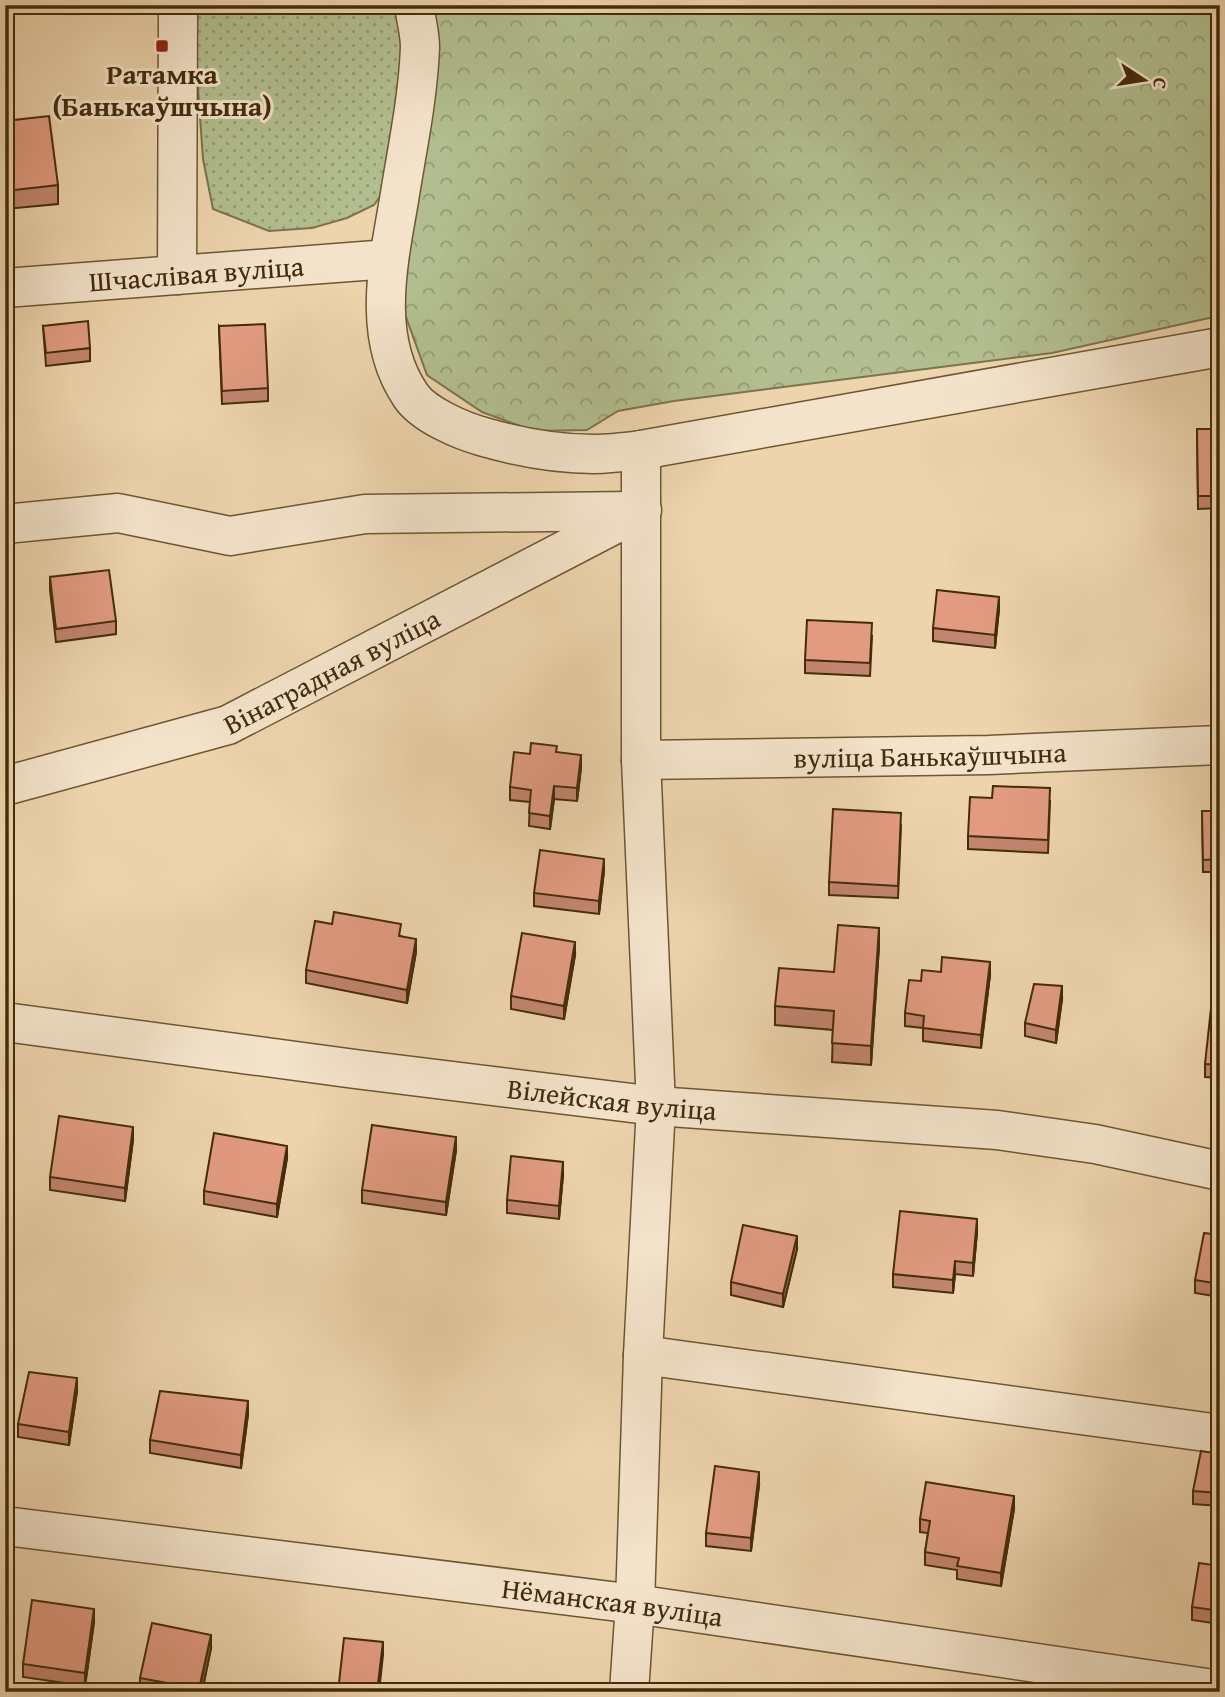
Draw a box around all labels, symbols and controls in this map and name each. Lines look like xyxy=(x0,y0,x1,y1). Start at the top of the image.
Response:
marker: Ратамка (Банькаўшчына) xyxy=(154,38,170,54)
north arrow xyxy=(1110,46,1180,116)
place label: Ратамка (Банькаўшчына) xyxy=(52,53,272,126)
text: С xyxy=(1146,75,1175,92)
street label: Шчаслівая вуліца xyxy=(87,244,306,302)
street label: Вінаградная вуліца xyxy=(216,597,448,744)
street label: вуліца Банькаўшчына xyxy=(793,731,1068,778)
street label: Вілейская вуліца xyxy=(505,1067,719,1130)
street label: Нёманская вуліца xyxy=(499,1567,726,1637)

